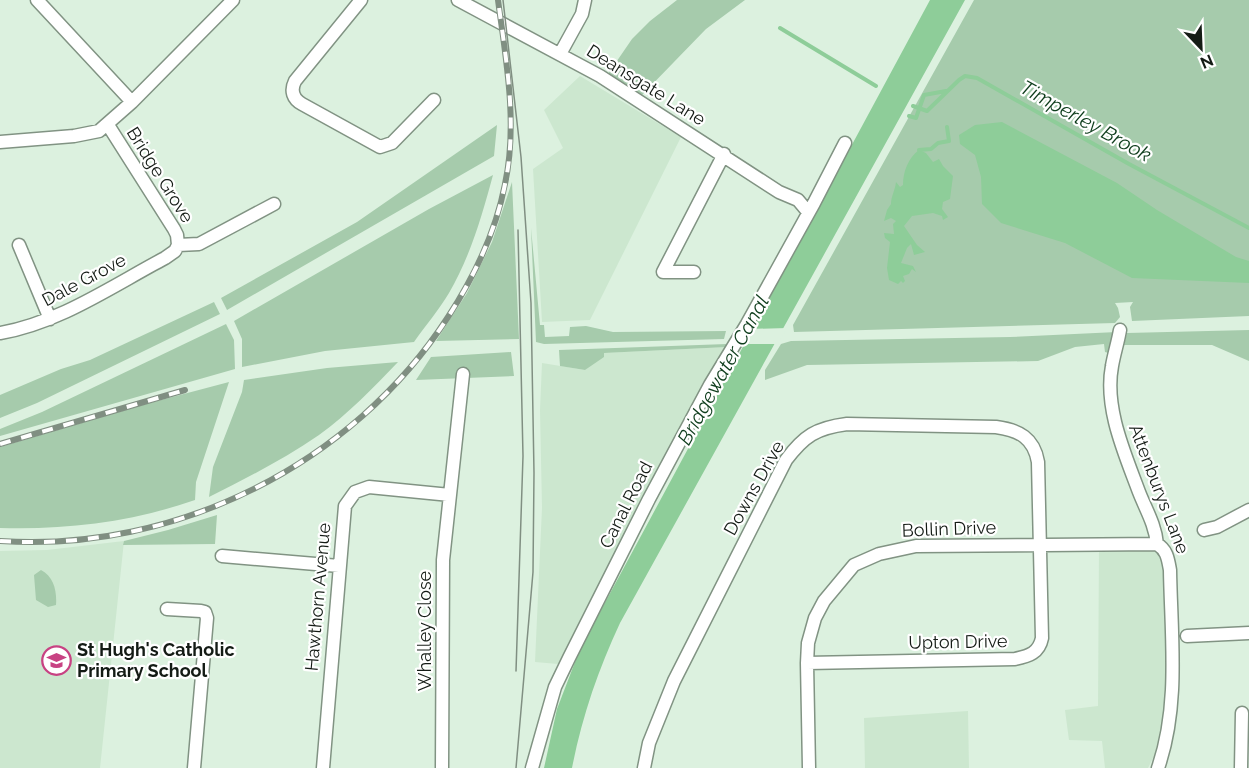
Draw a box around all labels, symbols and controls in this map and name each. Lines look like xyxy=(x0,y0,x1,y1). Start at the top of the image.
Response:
north arrow xyxy=(1171,18,1231,78)
street label: Deansgate Lane xyxy=(583,40,710,130)
text: N xyxy=(1197,50,1216,72)
water label: Timperley Brook xyxy=(1016,75,1156,167)
street label: Bridge Grove xyxy=(123,123,198,227)
street label: Dale Grove xyxy=(38,249,130,310)
water label: Bridgewater Canal xyxy=(672,291,774,449)
street label: Attenburys Lane xyxy=(1125,421,1194,557)
street label: Downs Drive xyxy=(719,437,788,539)
street label: Canal Road xyxy=(595,458,656,552)
street label: Bollin Drive xyxy=(901,516,997,541)
street label: Hawthorn Avenue xyxy=(301,522,334,672)
street label: Whalley Close xyxy=(414,570,435,691)
street label: Upton Drive xyxy=(908,630,1008,653)
place label: St Hugh's Catholic Primary School xyxy=(77,639,235,681)
school or university icon: St Hugh's Catholic Primary School xyxy=(40,644,72,676)

